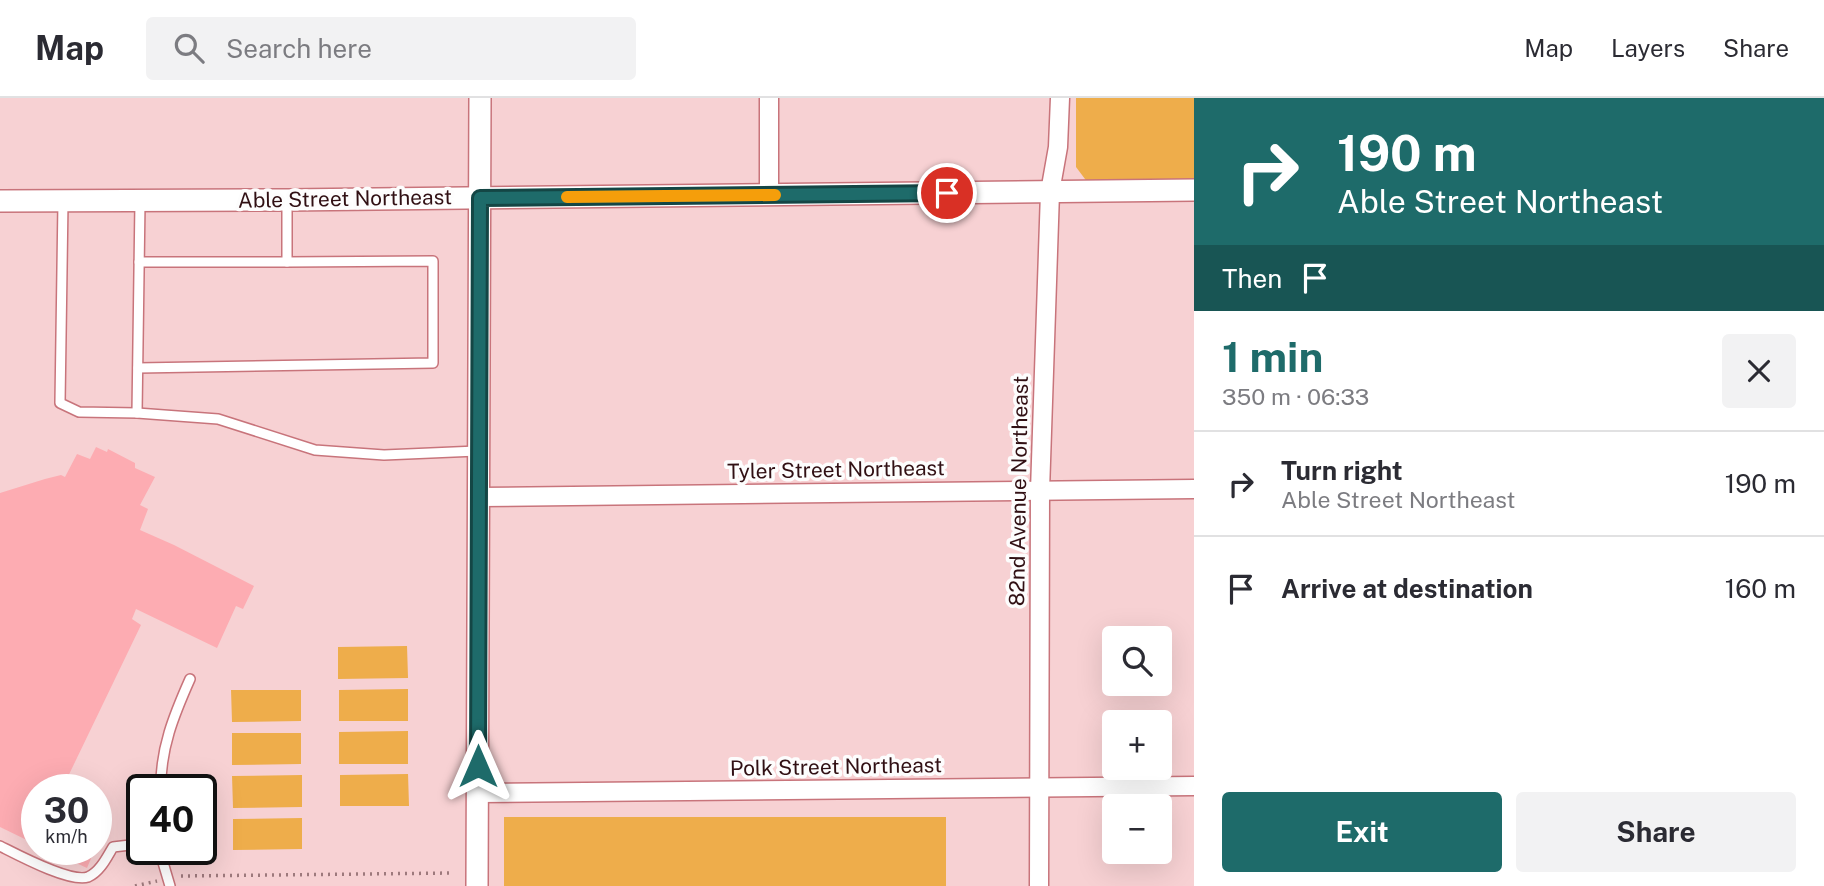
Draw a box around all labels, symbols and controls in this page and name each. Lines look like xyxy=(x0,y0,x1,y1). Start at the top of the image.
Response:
search box xyxy=(146,17,636,80)
text: Map xyxy=(35,29,104,67)
icon: search xyxy=(170,29,208,67)
text: Search here xyxy=(226,33,372,64)
text: Map xyxy=(1524,34,1573,62)
text: Layers xyxy=(1611,34,1685,62)
text: Share xyxy=(1723,34,1789,62)
text: 190 m xyxy=(1337,124,1477,182)
icon: right xyxy=(1222,126,1313,217)
pin xyxy=(917,163,977,223)
icon: arrive xyxy=(928,174,966,212)
text: Able Street Northeast xyxy=(1337,183,1663,220)
street label: Able Street Northeast xyxy=(238,184,452,213)
icon: arrive xyxy=(1296,259,1334,297)
text: Then xyxy=(1222,263,1282,294)
text: 1 min xyxy=(1222,332,1323,381)
button: close xyxy=(1722,334,1796,408)
street label: 82nd Avenue Northeast xyxy=(1004,376,1033,606)
text: 350 m · 06:33 xyxy=(1222,383,1369,410)
street label: Tyler Street Northeast xyxy=(727,455,945,484)
text: Turn right xyxy=(1281,455,1403,486)
icon: right xyxy=(1222,465,1260,503)
text: 190 m xyxy=(1725,468,1796,499)
text: Able Street Northeast xyxy=(1281,486,1516,513)
icon: arrive xyxy=(1222,570,1260,608)
text: Arrive at destination xyxy=(1281,573,1533,604)
text: 160 m xyxy=(1725,573,1796,604)
map controls xyxy=(1102,626,1172,864)
button: search xyxy=(1102,626,1172,696)
button: + xyxy=(1102,710,1172,780)
position arrow xyxy=(441,729,515,803)
street label: Polk Street Northeast xyxy=(730,752,942,781)
speed limit sign: 40 xyxy=(126,774,217,865)
text: 30 xyxy=(44,790,89,831)
button: Exit xyxy=(1222,792,1502,872)
button: Share xyxy=(1516,792,1796,872)
button: − xyxy=(1102,794,1172,864)
text: km/h xyxy=(45,826,88,847)

